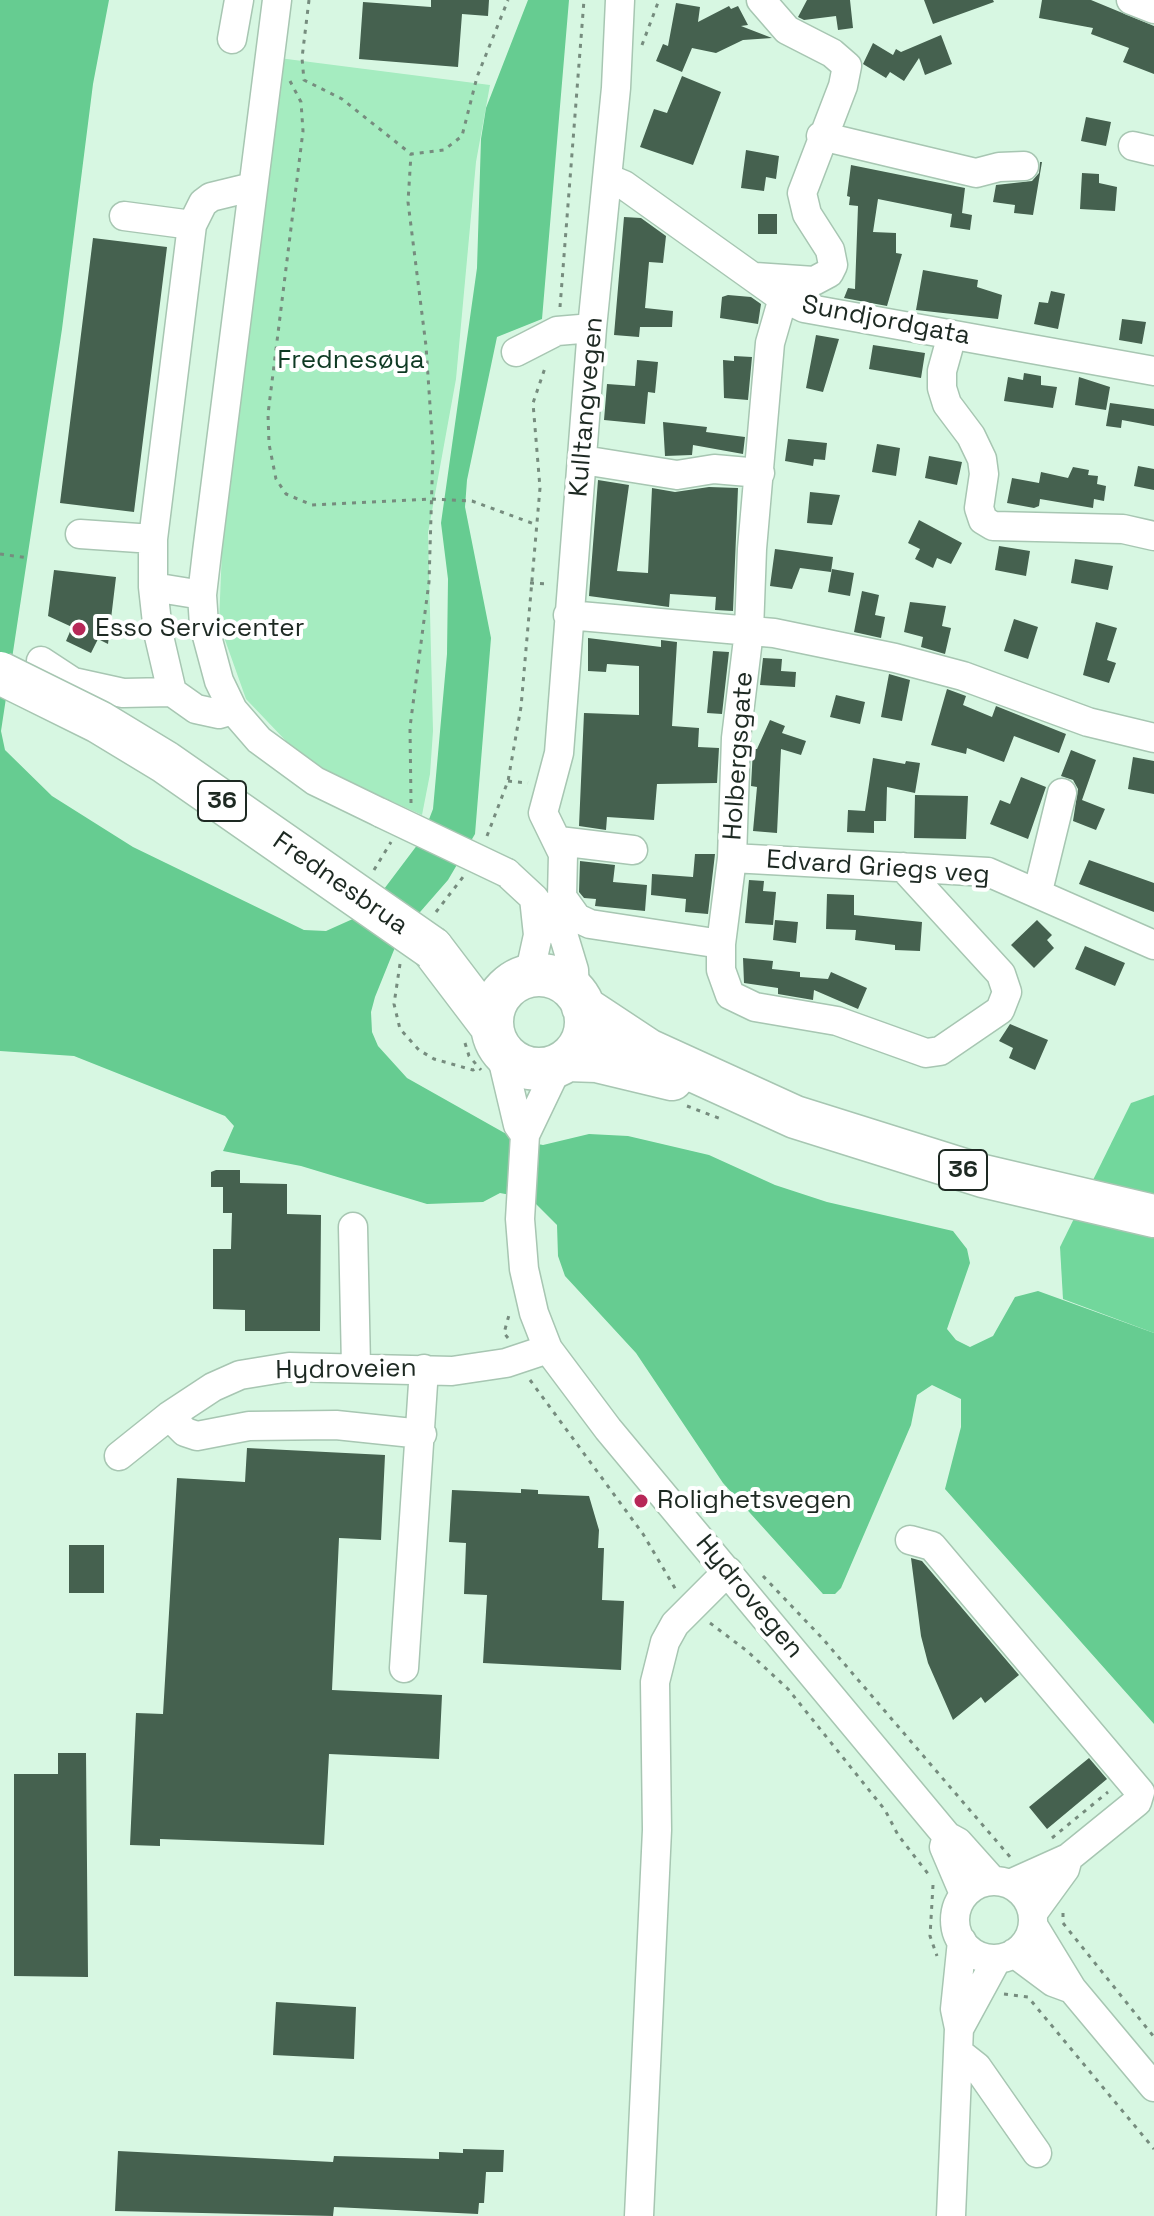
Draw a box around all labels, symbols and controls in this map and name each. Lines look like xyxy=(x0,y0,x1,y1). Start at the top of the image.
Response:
street label: Sundjordgata xyxy=(799,289,973,353)
street label: Kulltangvegen xyxy=(564,316,610,498)
park label: Frednesøya xyxy=(277,345,425,377)
place label: Esso Servicenter xyxy=(95,613,305,645)
marker: Esso Servicenter xyxy=(70,620,88,638)
street label: Holbergsgate xyxy=(718,671,760,841)
road number: 36 xyxy=(198,781,246,821)
street label: Frednesbrua xyxy=(266,826,414,942)
street label: Edvard Griegs veg xyxy=(765,845,991,891)
road number: 36 xyxy=(939,1150,987,1190)
street label: Hydroveien xyxy=(275,1353,417,1387)
place label: Rolighetsvegen xyxy=(657,1485,852,1517)
marker: Rolighetsvegen xyxy=(632,1492,650,1510)
street label: Hydrovegen xyxy=(688,1529,810,1665)

